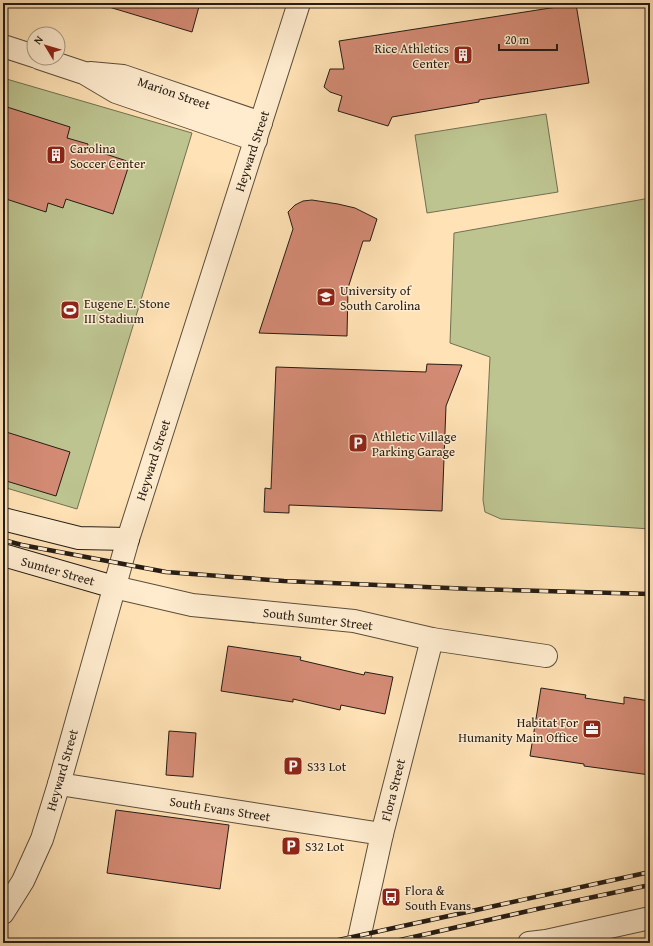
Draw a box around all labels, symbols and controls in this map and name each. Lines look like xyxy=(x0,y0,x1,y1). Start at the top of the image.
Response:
north arrow xyxy=(26,26,66,66)
scale bar xyxy=(499,26,557,52)
text: 20 m xyxy=(505,31,529,48)
text: N xyxy=(30,32,47,48)
place label: Rice Athletics Center xyxy=(374,39,450,73)
building icon: Rice Athletics Center xyxy=(452,44,474,66)
street label: Marion Street xyxy=(135,72,213,114)
street label: Heyward Street xyxy=(230,108,274,194)
place label: Carolina Soccer Center xyxy=(70,139,146,173)
building icon: Carolina Soccer Center xyxy=(45,144,67,166)
place label: University of South Carolina xyxy=(340,281,421,315)
school or university icon: University of South Carolina xyxy=(315,286,337,308)
place label: Eugene E. Stone III Stadium xyxy=(84,294,170,328)
sports icon: Eugene E. Stone III Stadium xyxy=(59,299,81,321)
street label: Heyward Street xyxy=(131,417,175,503)
place label: Athletic Village Parking Garage xyxy=(372,427,457,461)
parking icon: Athletic Village Parking Garage xyxy=(347,432,369,454)
street label: Sumter Street xyxy=(19,551,97,591)
street label: South Sumter Street xyxy=(262,603,374,635)
place label: Habitat For Humanity Main Office xyxy=(458,713,579,747)
office icon: Habitat For Humanity Main Office xyxy=(581,718,603,740)
street label: Heyward Street xyxy=(41,726,83,813)
parking icon: S33 Lot xyxy=(282,755,304,777)
street label: Flora Street xyxy=(376,756,410,823)
place label: S33 Lot xyxy=(307,757,347,776)
street label: South Evans Street xyxy=(168,792,272,826)
parking icon: S32 Lot xyxy=(280,835,302,857)
place label: S32 Lot xyxy=(305,837,345,856)
place label: Flora & South Evans xyxy=(405,881,471,915)
bus stop icon: Flora & South Evans xyxy=(380,886,402,908)

